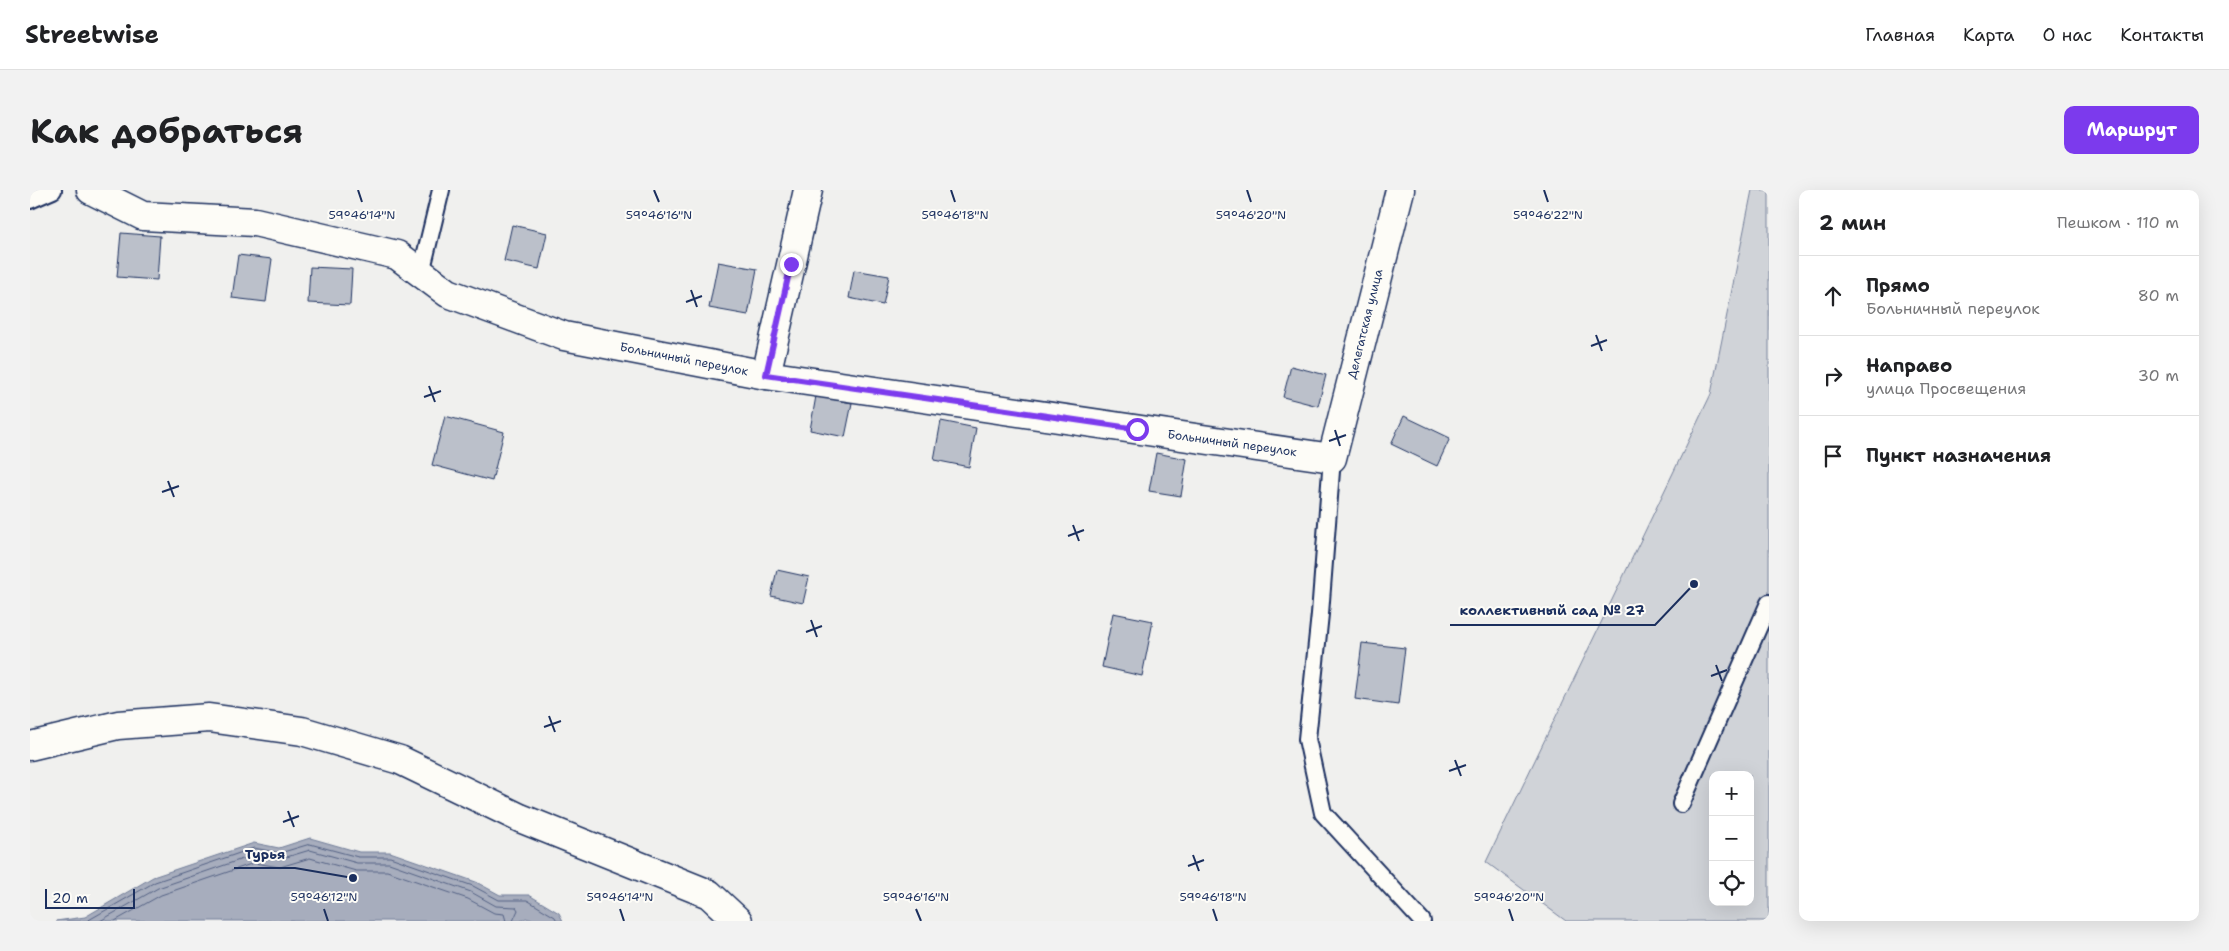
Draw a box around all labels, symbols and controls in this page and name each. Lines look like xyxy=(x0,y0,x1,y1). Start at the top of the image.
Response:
text: Streetwise xyxy=(25,19,159,51)
text: Главная xyxy=(1865,23,1935,47)
text: Карта xyxy=(1963,23,2015,47)
text: О нас xyxy=(2043,23,2092,47)
text: Контакты xyxy=(2120,23,2204,47)
button: Маршрут xyxy=(2064,106,2199,154)
text: Как добраться xyxy=(30,107,303,154)
text: 59°46'14"N xyxy=(329,207,395,223)
text: 59°46'16"N xyxy=(626,207,692,223)
text: 59°46'18"N xyxy=(921,207,989,223)
text: 59°46'20"N xyxy=(1216,207,1286,223)
text: 59°46'22"N xyxy=(1513,207,1583,223)
text: 2 мин xyxy=(1819,209,1886,237)
text: Пешком · 110 m xyxy=(2057,212,2179,233)
route end xyxy=(780,253,803,276)
street label: Делегатская улица xyxy=(1344,267,1387,381)
text: Прямо xyxy=(1866,273,1930,298)
icon: ahead xyxy=(1819,282,1847,310)
text: 80 m xyxy=(2138,285,2179,306)
text: Больничный переулок xyxy=(1866,298,2040,319)
street label: Больничный переулок xyxy=(618,339,750,379)
text: Направо xyxy=(1866,353,1952,378)
icon: right xyxy=(1819,362,1847,390)
text: 30 m xyxy=(2138,365,2179,386)
text: улица Просвещения xyxy=(1866,378,2026,399)
route start xyxy=(1126,418,1149,441)
street label: Больничный переулок xyxy=(1166,426,1298,460)
icon: arrive xyxy=(1819,442,1847,470)
text: Пункт назначения xyxy=(1866,443,2051,468)
callout: коллективный сад № 27 xyxy=(1450,596,1655,625)
text: коллективный сад № 27 xyxy=(1459,601,1645,619)
map controls xyxy=(1709,771,1754,906)
button: + xyxy=(1709,771,1754,816)
button: − xyxy=(1709,816,1754,861)
callout: Турья xyxy=(234,839,295,868)
text: Турья xyxy=(245,845,285,863)
button: locate xyxy=(1709,861,1754,906)
scale bar xyxy=(45,886,135,909)
text: 20 m xyxy=(52,889,88,907)
text: 59°46'12"N xyxy=(291,889,357,905)
text: 59°46'14"N xyxy=(587,889,653,905)
text: 59°46'16"N xyxy=(883,889,949,905)
text: 59°46'18"N xyxy=(1179,889,1247,905)
text: 59°46'20"N xyxy=(1474,889,1544,905)

